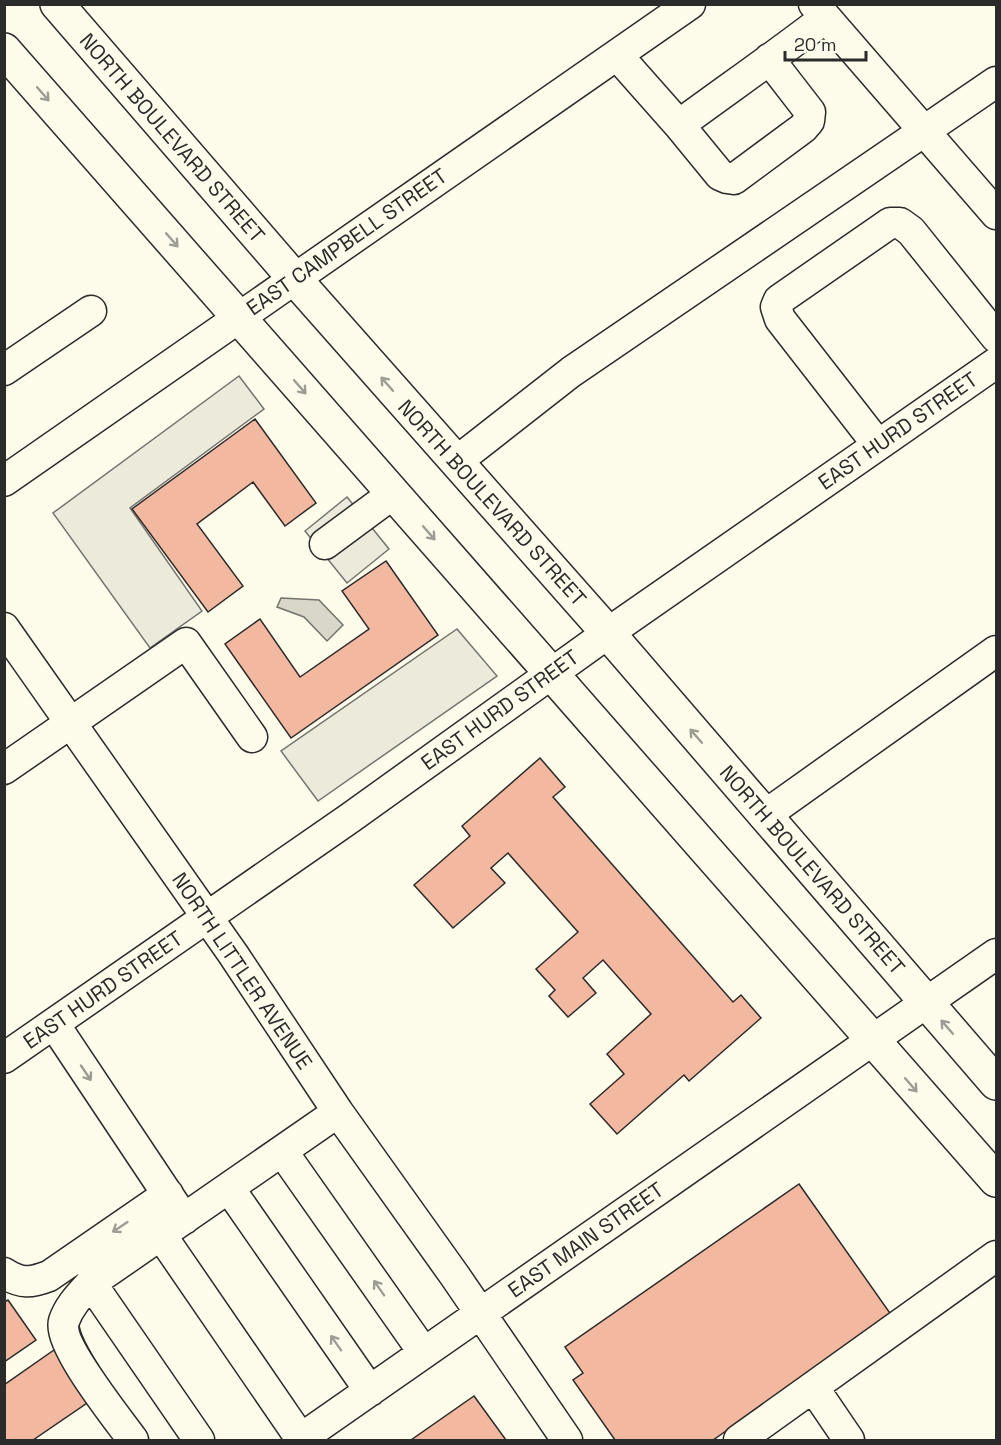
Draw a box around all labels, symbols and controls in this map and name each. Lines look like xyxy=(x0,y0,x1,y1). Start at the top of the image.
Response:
scale bar xyxy=(785,24,866,62)
street label: NORTH BOULEVARD STREET xyxy=(74,27,271,248)
text: 20 m xyxy=(794,33,837,56)
one-way arrow xyxy=(36,86,50,101)
street label: EAST CAMPBELL STREET xyxy=(241,162,452,321)
one-way arrow xyxy=(165,232,179,247)
street label: EAST HURD STREET xyxy=(813,365,983,496)
one-way arrow xyxy=(381,376,394,392)
one-way arrow xyxy=(294,379,307,395)
street label: NORTH BOULEVARD STREET xyxy=(392,394,592,612)
one-way arrow xyxy=(422,525,436,540)
street label: EAST HURD STREET xyxy=(415,643,584,776)
one-way arrow xyxy=(689,729,703,744)
street label: NORTH BOULEVARD STREET xyxy=(714,759,911,980)
street label: NORTH LITTLER AVENUE xyxy=(166,867,319,1075)
street label: EAST HURD STREET xyxy=(18,924,188,1055)
one-way arrow xyxy=(941,1019,954,1035)
one-way arrow xyxy=(80,1064,92,1080)
one-way arrow xyxy=(904,1077,918,1092)
street label: EAST MAIN STREET xyxy=(503,1176,669,1303)
one-way arrow xyxy=(111,1221,128,1234)
one-way arrow xyxy=(372,1280,385,1296)
one-way arrow xyxy=(330,1336,342,1352)

